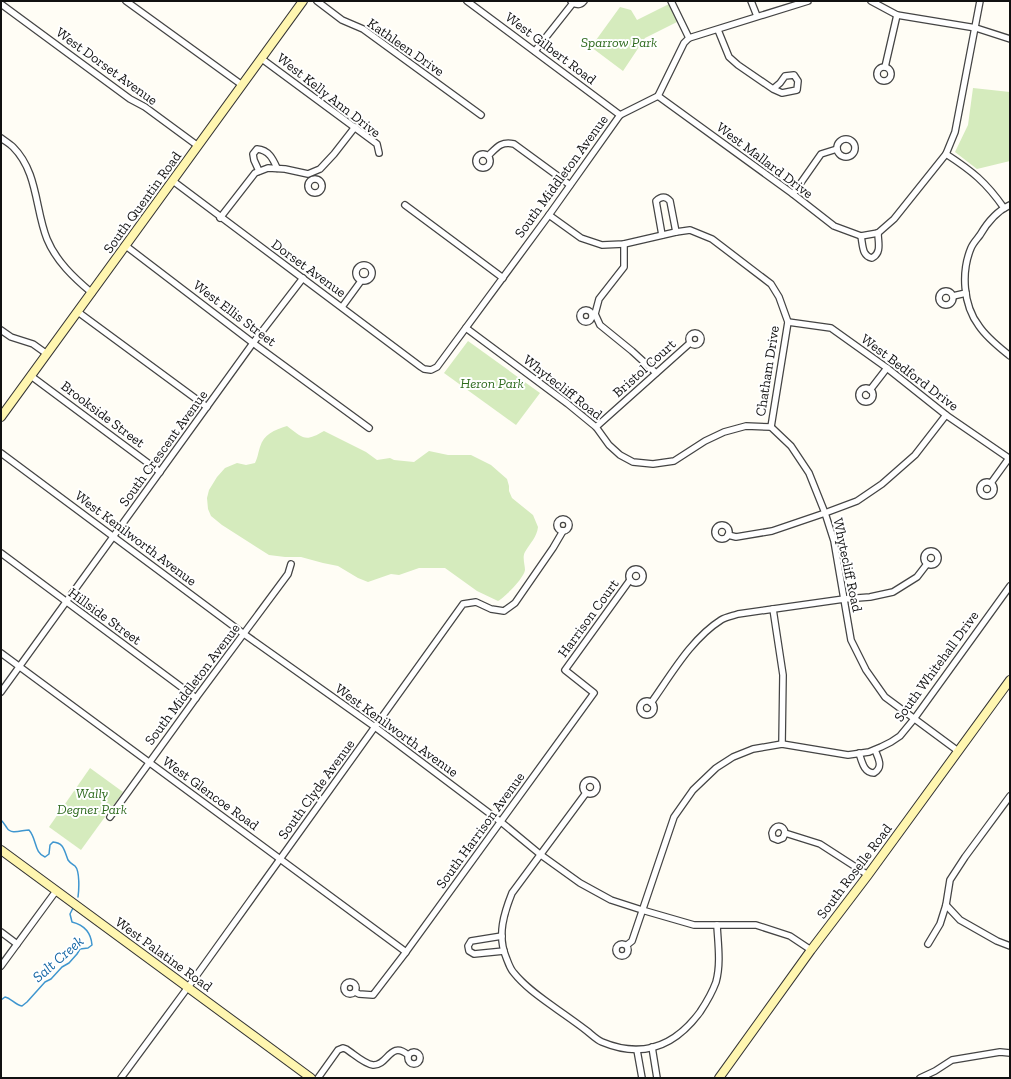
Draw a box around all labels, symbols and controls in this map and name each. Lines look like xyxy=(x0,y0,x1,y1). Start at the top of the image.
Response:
street label: West Gilbert Road xyxy=(502,9,600,88)
street label: Kathleen Drive xyxy=(364,15,448,80)
street label: West Dorset Avenue xyxy=(53,24,161,109)
park label: Sparrow Park xyxy=(581,34,657,51)
street label: West Kelly Ann Drive xyxy=(273,50,384,141)
street label: South Middleton Avenue xyxy=(511,111,612,241)
street label: West Mallard Drive xyxy=(713,119,817,202)
street label: South Quentin Road xyxy=(100,148,185,257)
street label: Dorset Avenue xyxy=(268,236,350,301)
street label: West Ellis Street xyxy=(190,277,280,351)
street label: Chatham Drive xyxy=(752,324,783,418)
street label: West Bedford Drive xyxy=(858,330,962,415)
street label: Bristol Court xyxy=(609,335,680,401)
street label: Whytecliff Road xyxy=(520,351,606,424)
park label: Heron Park xyxy=(460,375,524,392)
street label: Brookside Street xyxy=(58,377,149,452)
street label: South Crescent Avenue xyxy=(116,387,212,510)
street label: West Kenilworth Avenue xyxy=(72,487,200,590)
street label: Whytecliff Road xyxy=(829,517,866,614)
street label: Harrison Court xyxy=(554,575,623,661)
street label: Hillside Street xyxy=(65,584,145,649)
street label: South Whitehall Drive xyxy=(890,607,983,725)
street label: South Middleton Avenue xyxy=(141,620,244,749)
street label: West Kenilworth Avenue xyxy=(332,680,462,781)
street label: South Clyde Avenue xyxy=(274,736,359,843)
street label: West Glencoe Road xyxy=(159,753,262,834)
street label: South Harrison Avenue xyxy=(432,768,529,892)
park label: Wally Degner Park xyxy=(57,785,127,818)
street label: South Roselle Road xyxy=(813,820,896,922)
street label: West Palatine Road xyxy=(112,914,216,995)
water label: Salt Creek xyxy=(29,932,87,986)

